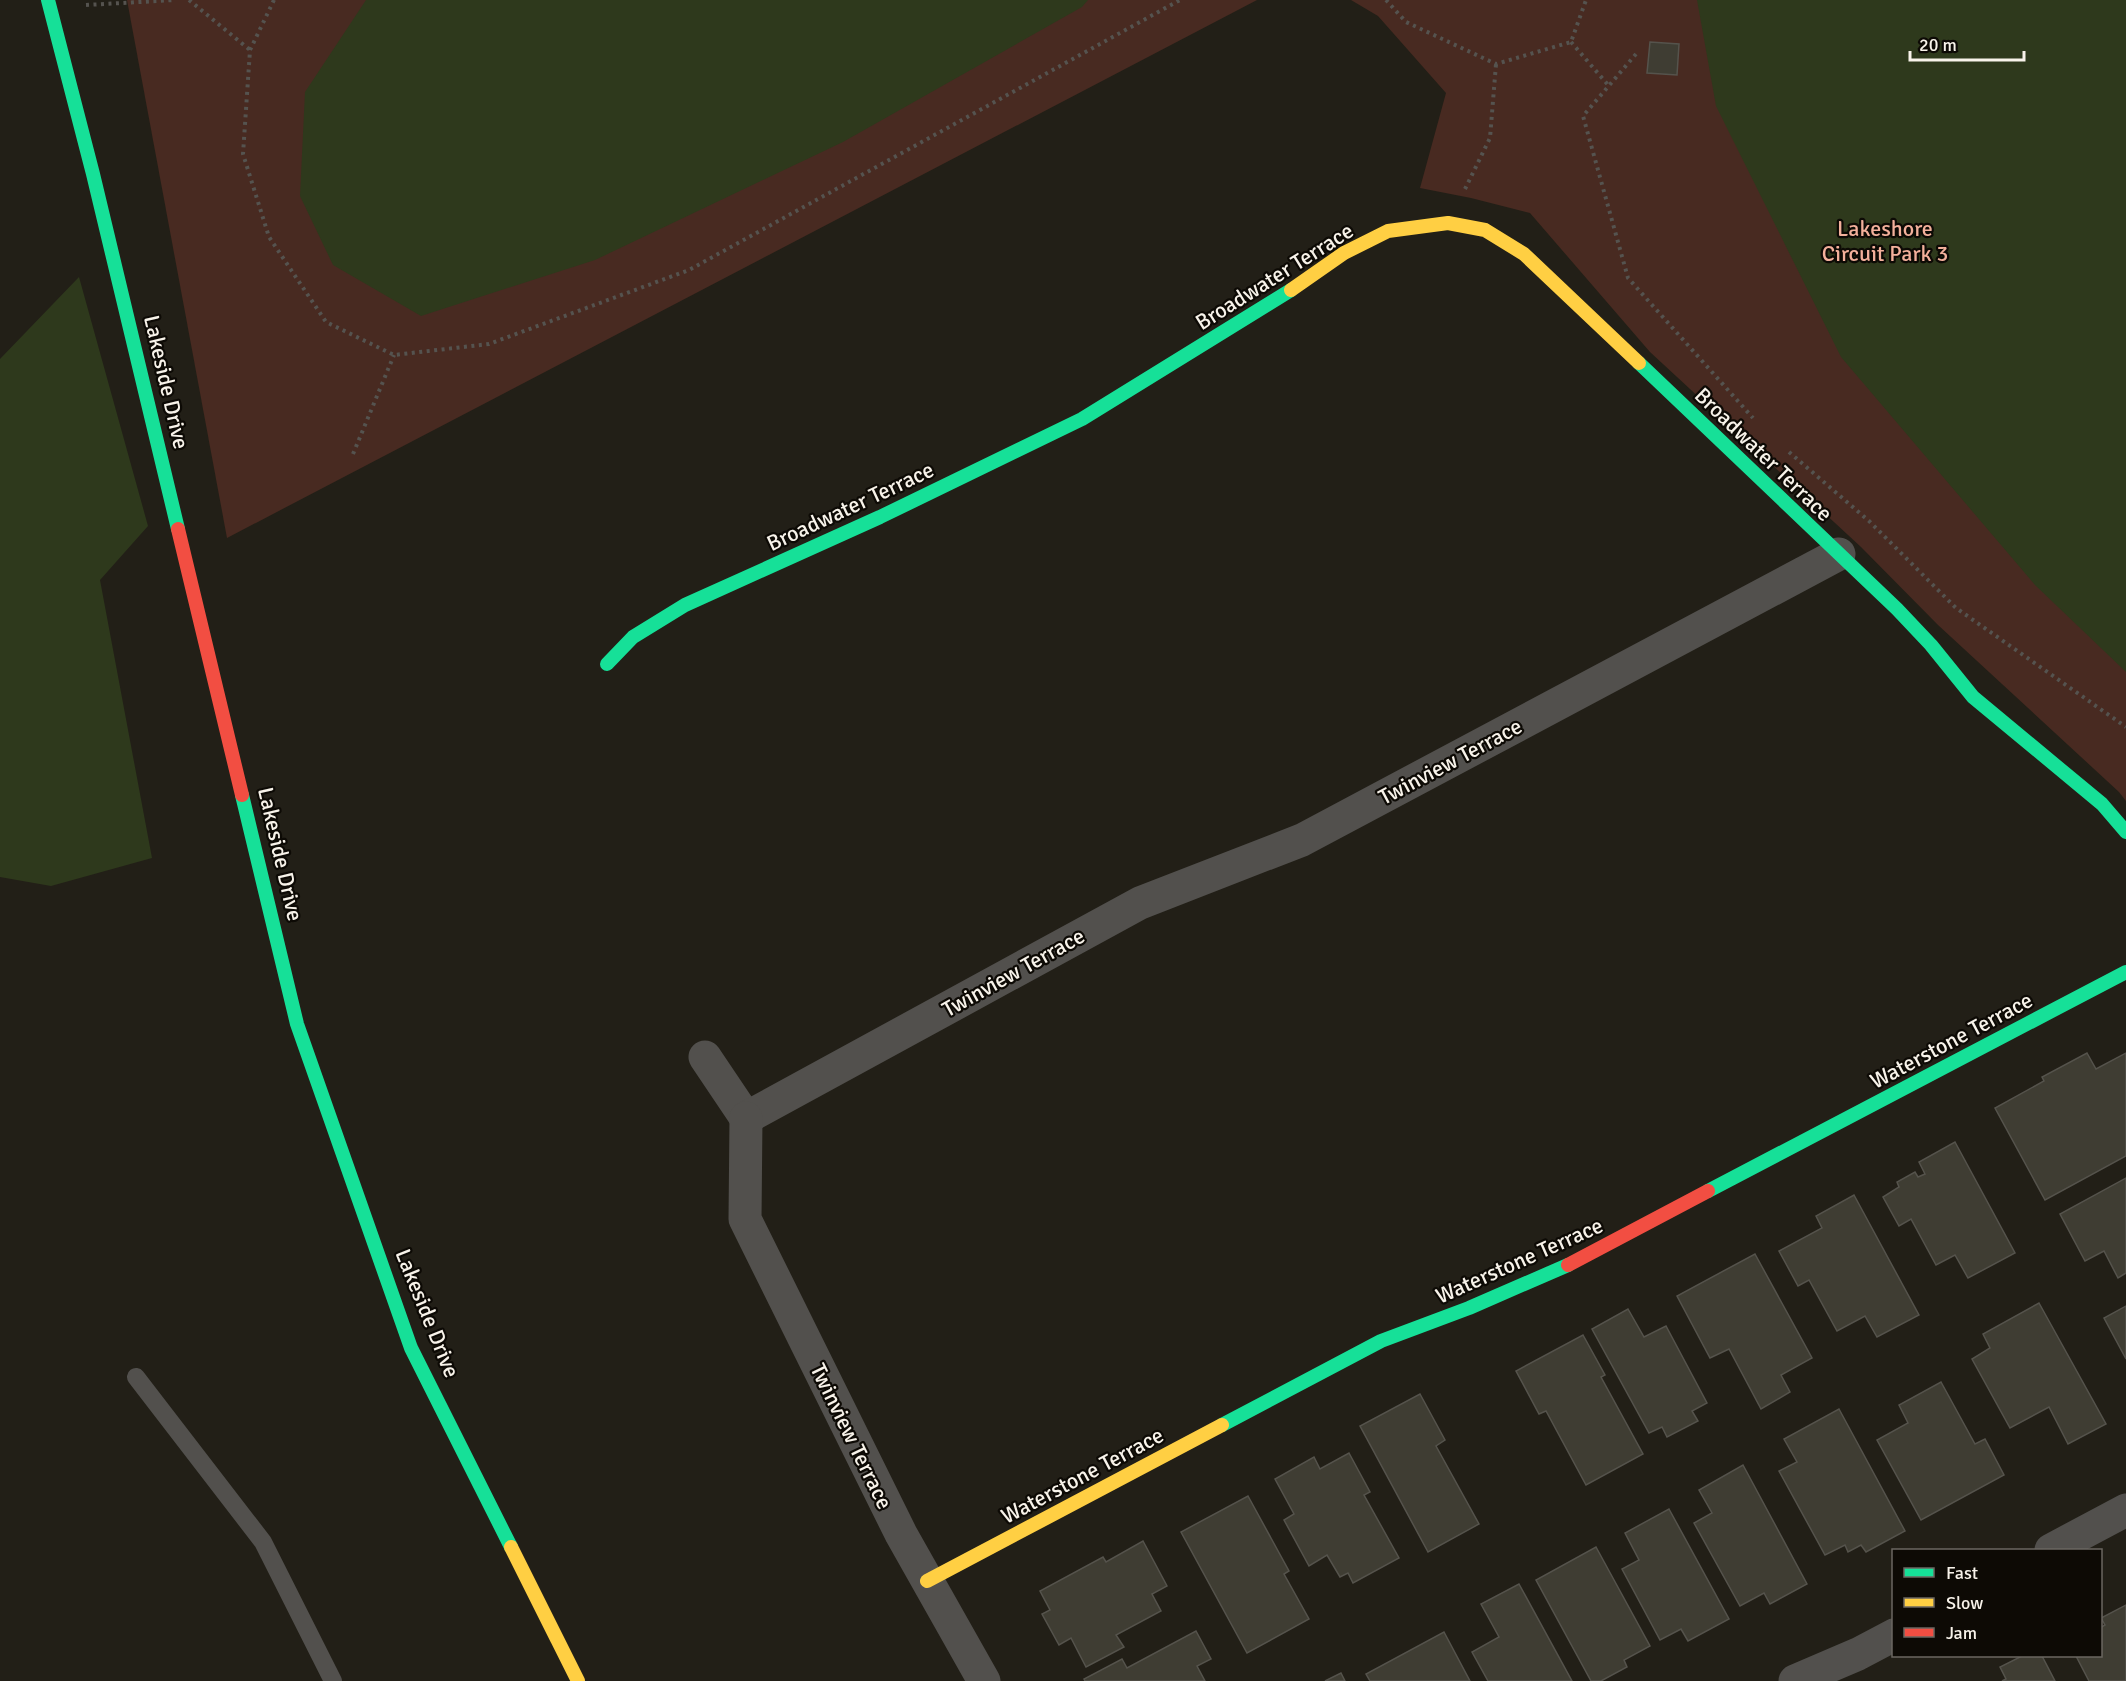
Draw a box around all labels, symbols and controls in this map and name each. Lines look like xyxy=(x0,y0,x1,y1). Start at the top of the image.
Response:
scale bar xyxy=(1910,24,2024,62)
text: 20 m xyxy=(1919,34,1957,56)
park label: Lakeshore Circuit Park 3 xyxy=(1822,215,1948,267)
street label: Broadwater Terrace xyxy=(1190,217,1358,336)
street label: Lakeside Drive xyxy=(138,313,195,452)
street label: Broadwater Terrace xyxy=(1689,382,1838,527)
street label: Broadwater Terrace xyxy=(762,456,938,557)
street label: Twinview Terrace xyxy=(1374,712,1527,811)
street label: Lakeside Drive xyxy=(252,785,309,924)
street label: Twinview Terrace xyxy=(937,922,1089,1023)
street label: Waterstone Terrace xyxy=(1865,986,2037,1095)
street label: Waterstone Terrace xyxy=(1431,1211,1607,1309)
street label: Lakeside Drive xyxy=(389,1245,466,1381)
street label: Twinview Terrace xyxy=(805,1359,898,1513)
street label: Waterstone Terrace xyxy=(996,1421,1168,1530)
legend xyxy=(1892,1549,2102,1657)
text: Fast xyxy=(1946,1562,1978,1584)
text: Slow xyxy=(1946,1592,1983,1614)
text: Jam xyxy=(1946,1622,1977,1644)

